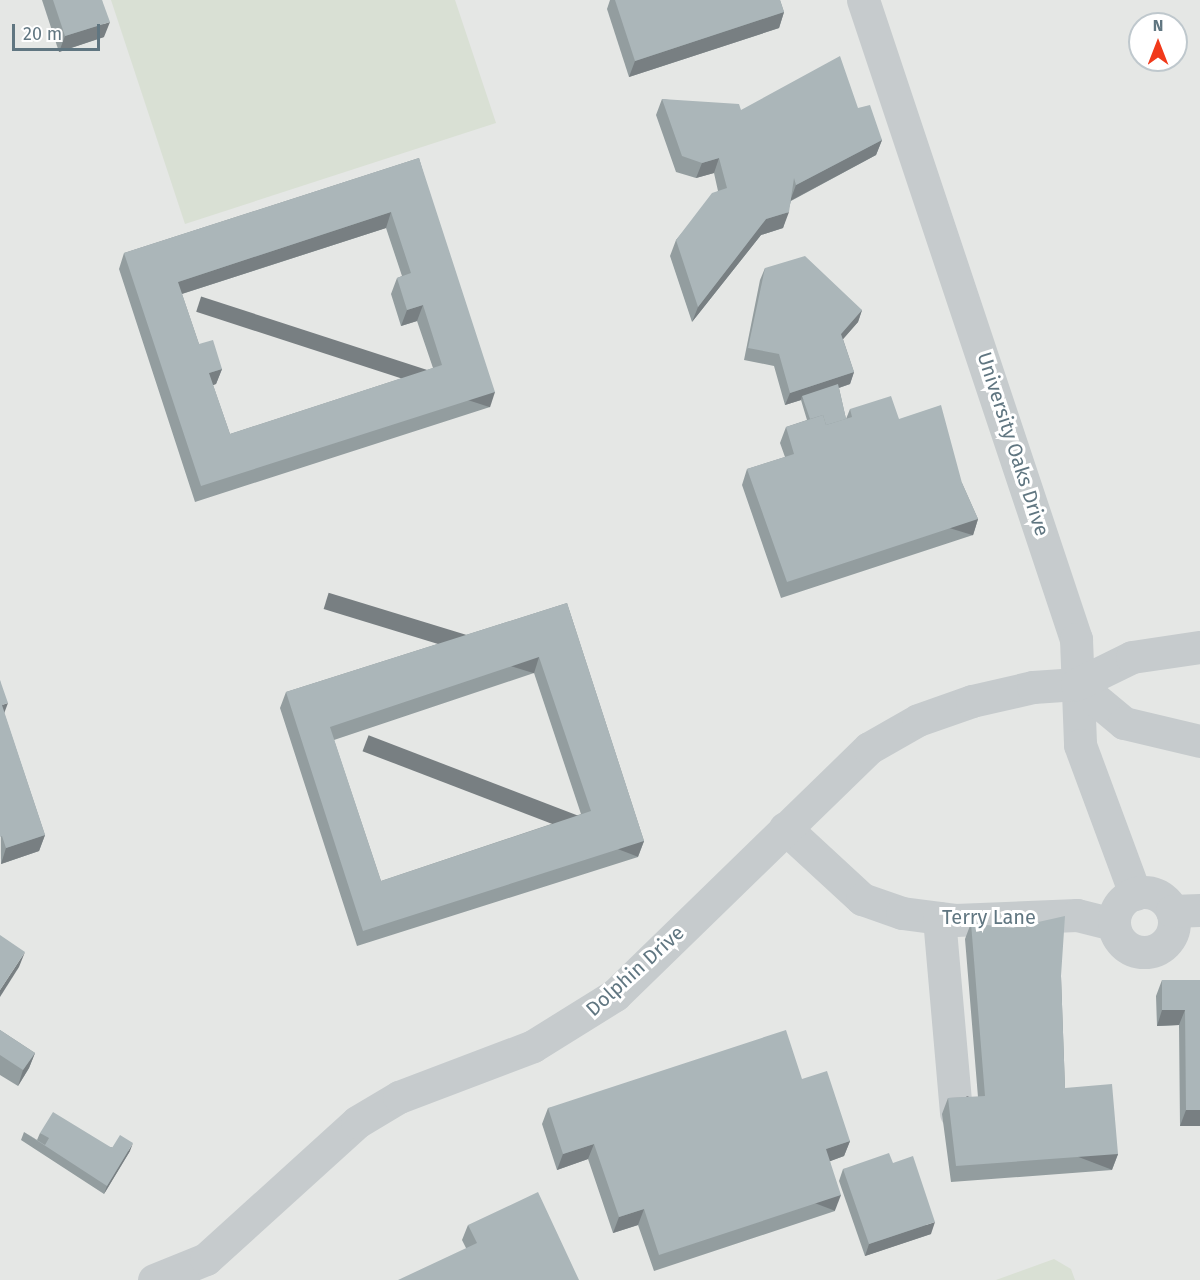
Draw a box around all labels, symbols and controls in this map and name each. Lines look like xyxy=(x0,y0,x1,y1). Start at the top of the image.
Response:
scale bar xyxy=(15,12,104,50)
north arrow xyxy=(1128,12,1188,72)
text: N xyxy=(1153,16,1163,35)
text: 20 m xyxy=(23,23,62,45)
street label: University Oaks Drive xyxy=(972,349,1054,539)
street label: Terry Lane xyxy=(942,905,1036,929)
street label: Dolphin Drive xyxy=(581,921,689,1021)

